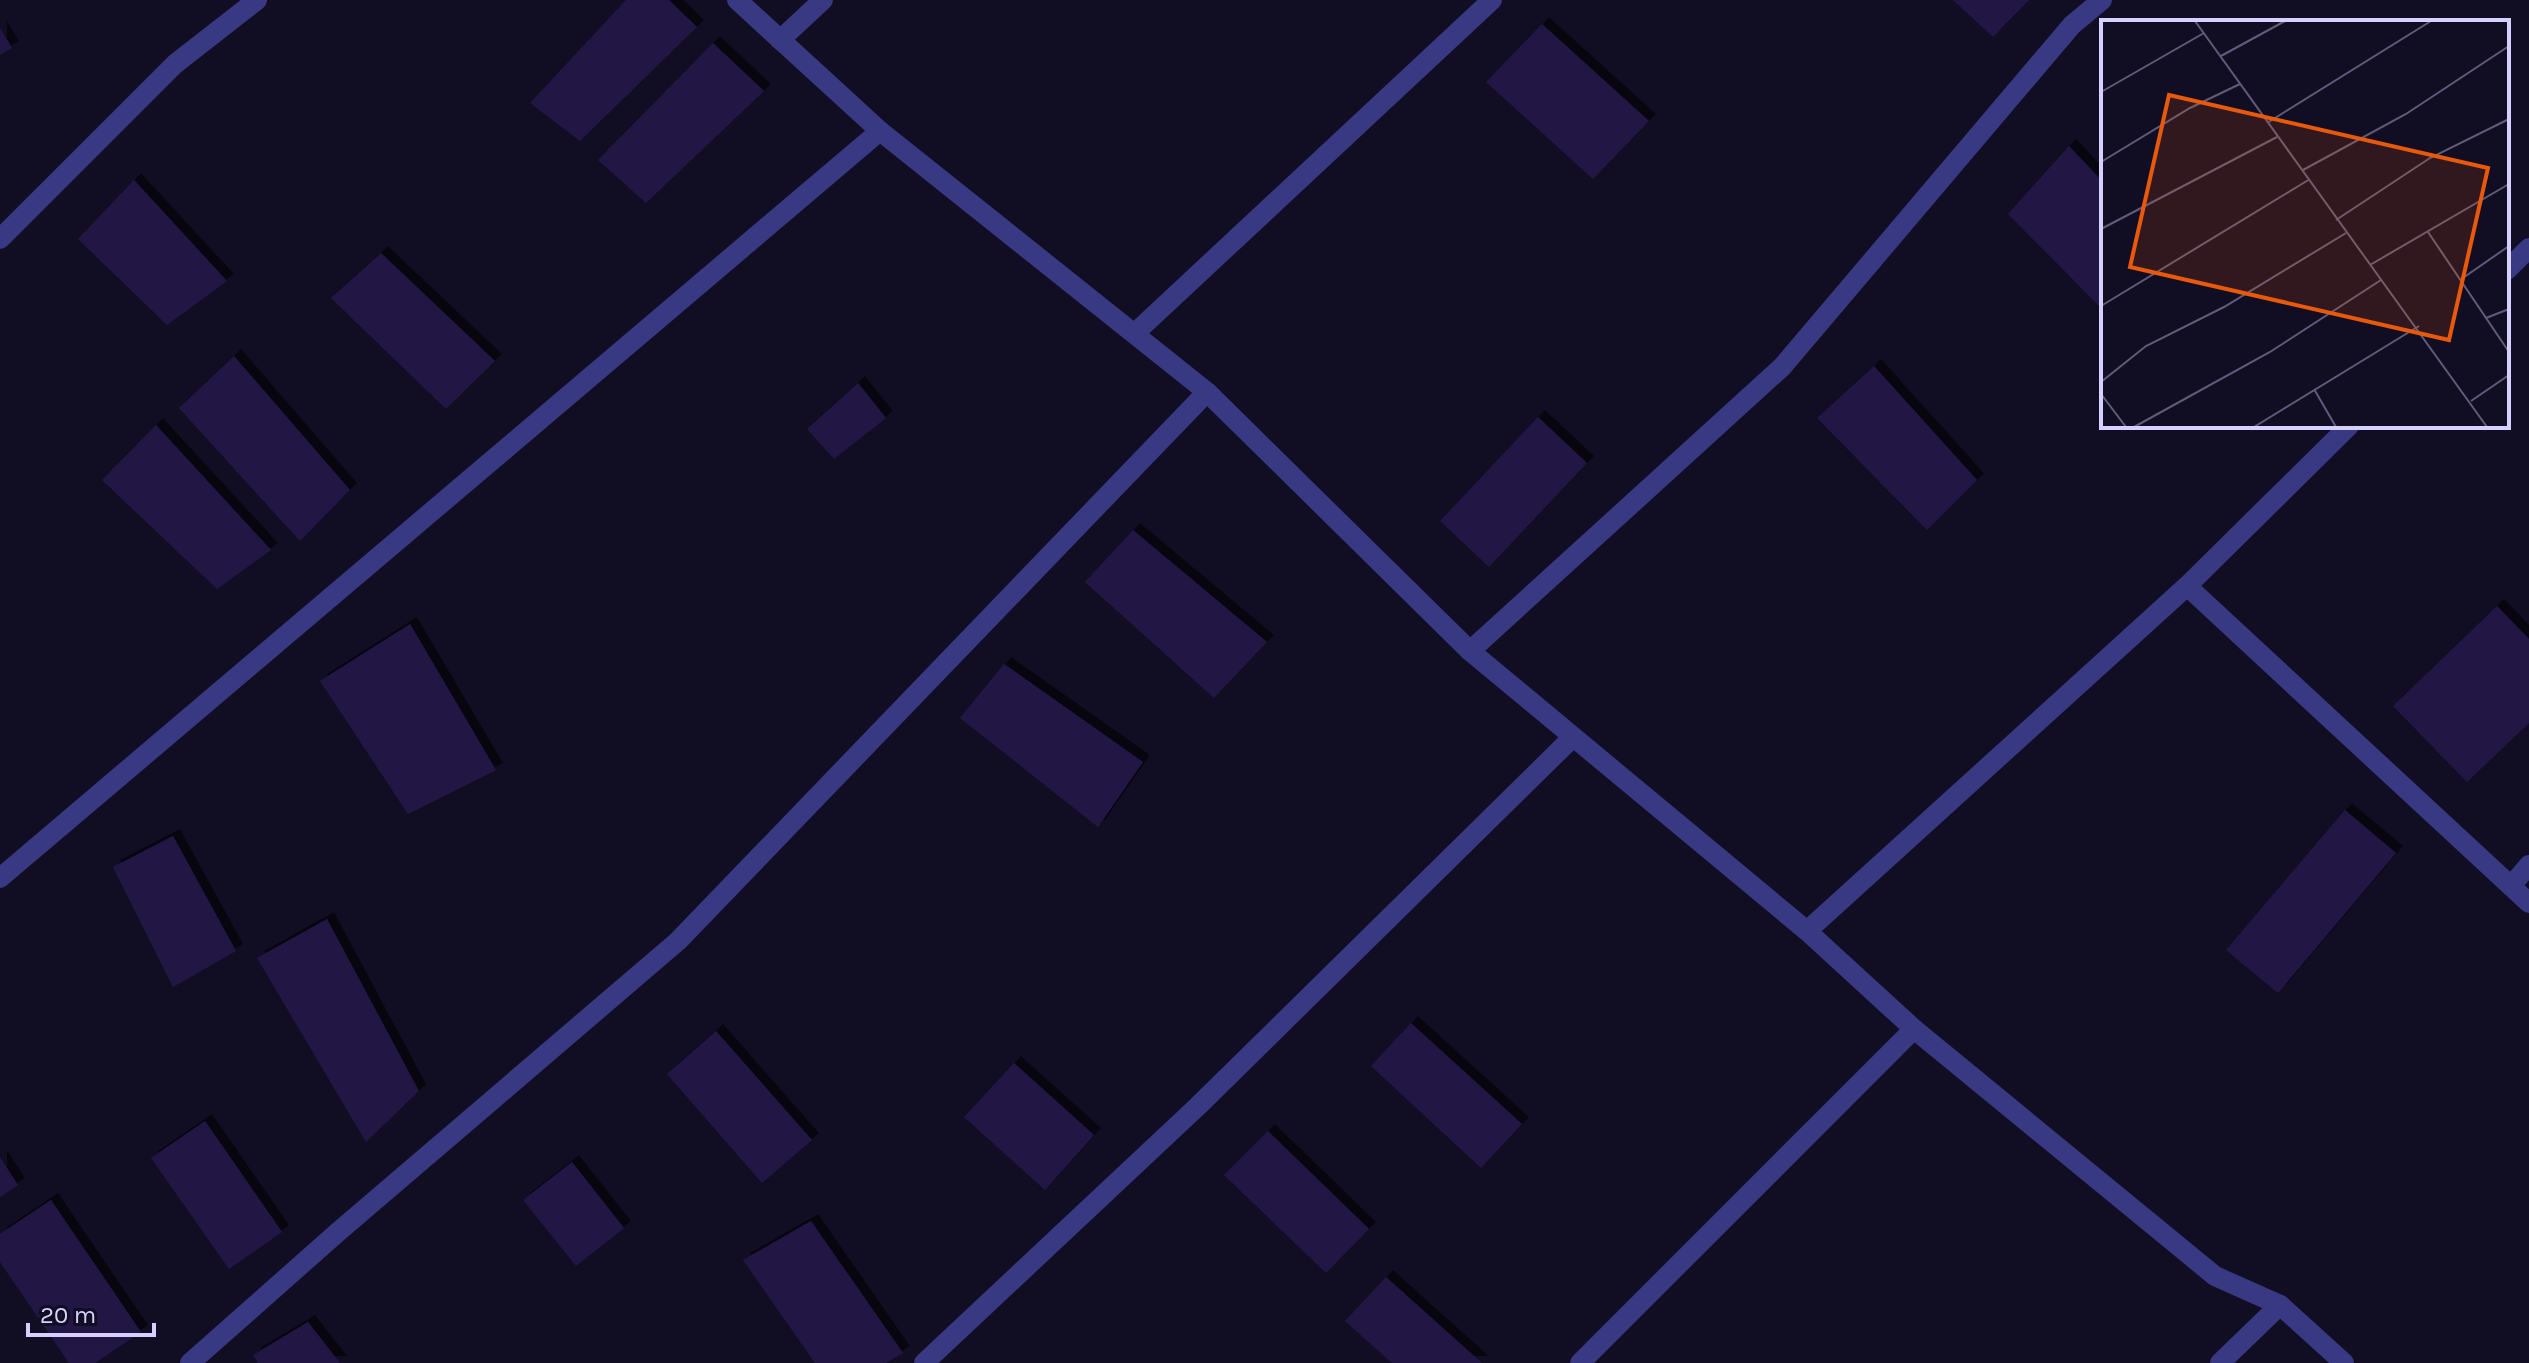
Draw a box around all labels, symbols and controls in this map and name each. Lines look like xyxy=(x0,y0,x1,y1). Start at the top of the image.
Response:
inset map xyxy=(2101,20,2509,428)
scale bar xyxy=(28,1287,154,1337)
text: 20 m xyxy=(40,1301,96,1329)

